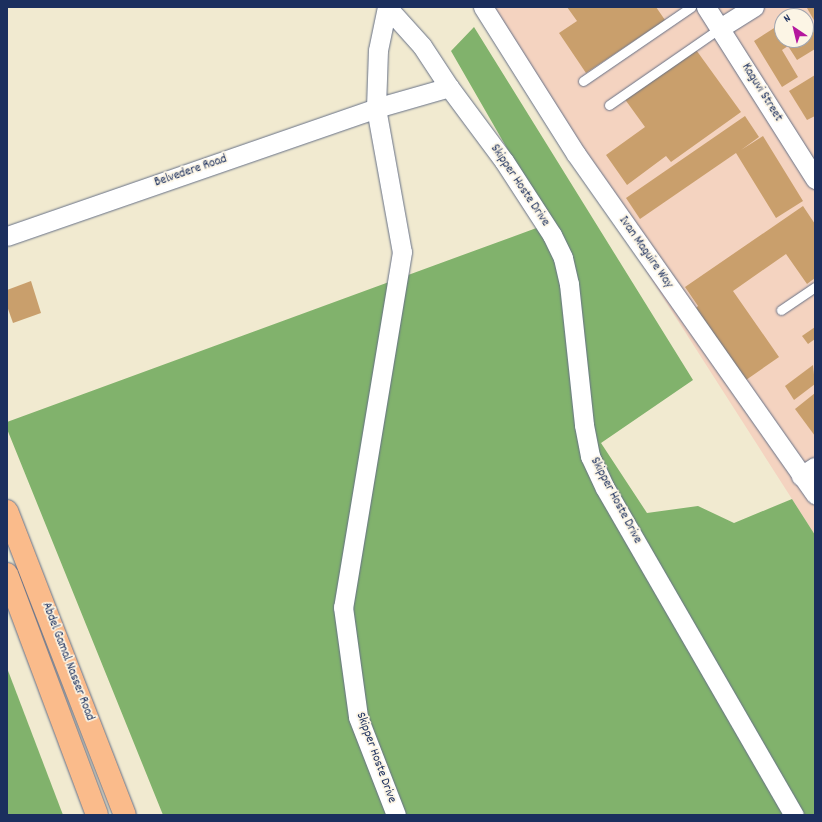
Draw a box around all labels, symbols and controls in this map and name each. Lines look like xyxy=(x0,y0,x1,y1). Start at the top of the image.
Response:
north arrow xyxy=(774,8,814,48)
text: N xyxy=(781,11,795,27)
street label: Kaguvi Street xyxy=(737,61,785,125)
street label: Skipper Hoste Drive xyxy=(486,142,552,230)
street label: Belvedere Road xyxy=(153,152,229,192)
street label: Ivan Maguire Way xyxy=(614,214,676,292)
street label: Skipper Hoste Drive xyxy=(586,455,644,547)
street label: Abdel Gamal Nasser Road xyxy=(37,601,97,723)
street label: Skipper Hoste Drive xyxy=(351,711,399,805)

